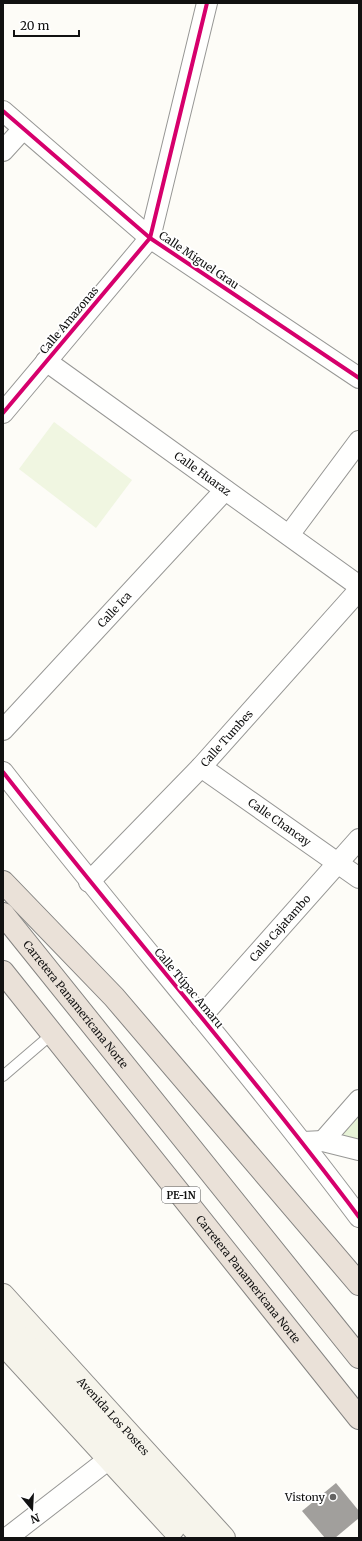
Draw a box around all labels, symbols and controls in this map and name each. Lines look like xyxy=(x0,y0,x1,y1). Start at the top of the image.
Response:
scale bar xyxy=(14,12,79,38)
text: 20 m xyxy=(20,18,49,33)
street label: Calle Miguel Grau xyxy=(156,228,242,292)
street label: Calle Amazonas xyxy=(37,283,101,357)
street label: Calle Huaraz xyxy=(172,449,234,499)
street label: Calle Ica xyxy=(94,589,134,630)
street label: Calle Tumbes xyxy=(197,707,256,770)
street label: Calle Chancay xyxy=(245,795,314,849)
street label: Calle Cajatambo xyxy=(247,891,314,964)
street label: Carretera Panamericana Norte xyxy=(20,938,131,1071)
street label: Calle Túpac Amaru xyxy=(151,945,227,1031)
road number: PE-1N xyxy=(162,1187,200,1203)
street label: Carretera Panamericana Norte xyxy=(193,1212,304,1346)
street label: Avenida Los Postes xyxy=(74,1374,152,1458)
north arrow xyxy=(12,1489,52,1529)
place label: Vistony xyxy=(284,1490,326,1504)
marker: Vistony xyxy=(328,1492,338,1502)
text: N xyxy=(29,1511,41,1527)

